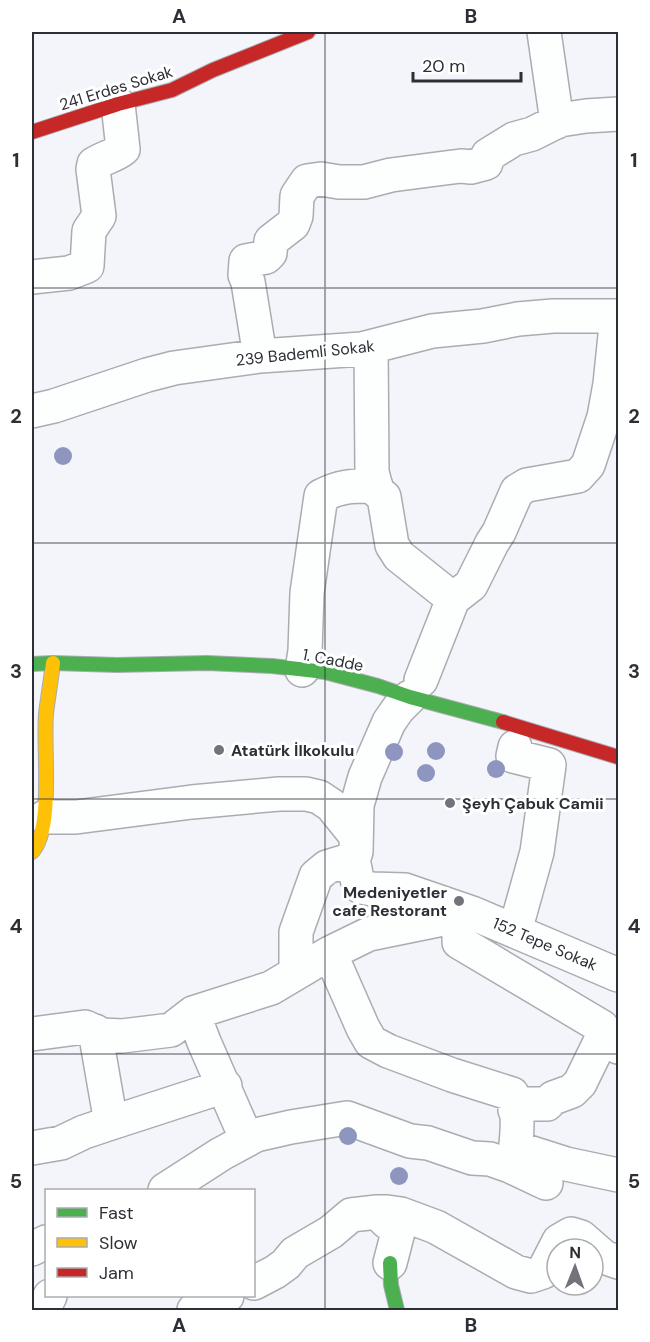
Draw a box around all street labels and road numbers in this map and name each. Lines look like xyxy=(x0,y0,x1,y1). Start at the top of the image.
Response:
street label: 241 Erdes Sokak xyxy=(57,61,175,115)
street label: 239 Bademli Sokak xyxy=(235,335,375,371)
street label: 1. Cadde xyxy=(301,644,365,676)
street label: 152 Tepe Sokak xyxy=(490,913,600,975)

